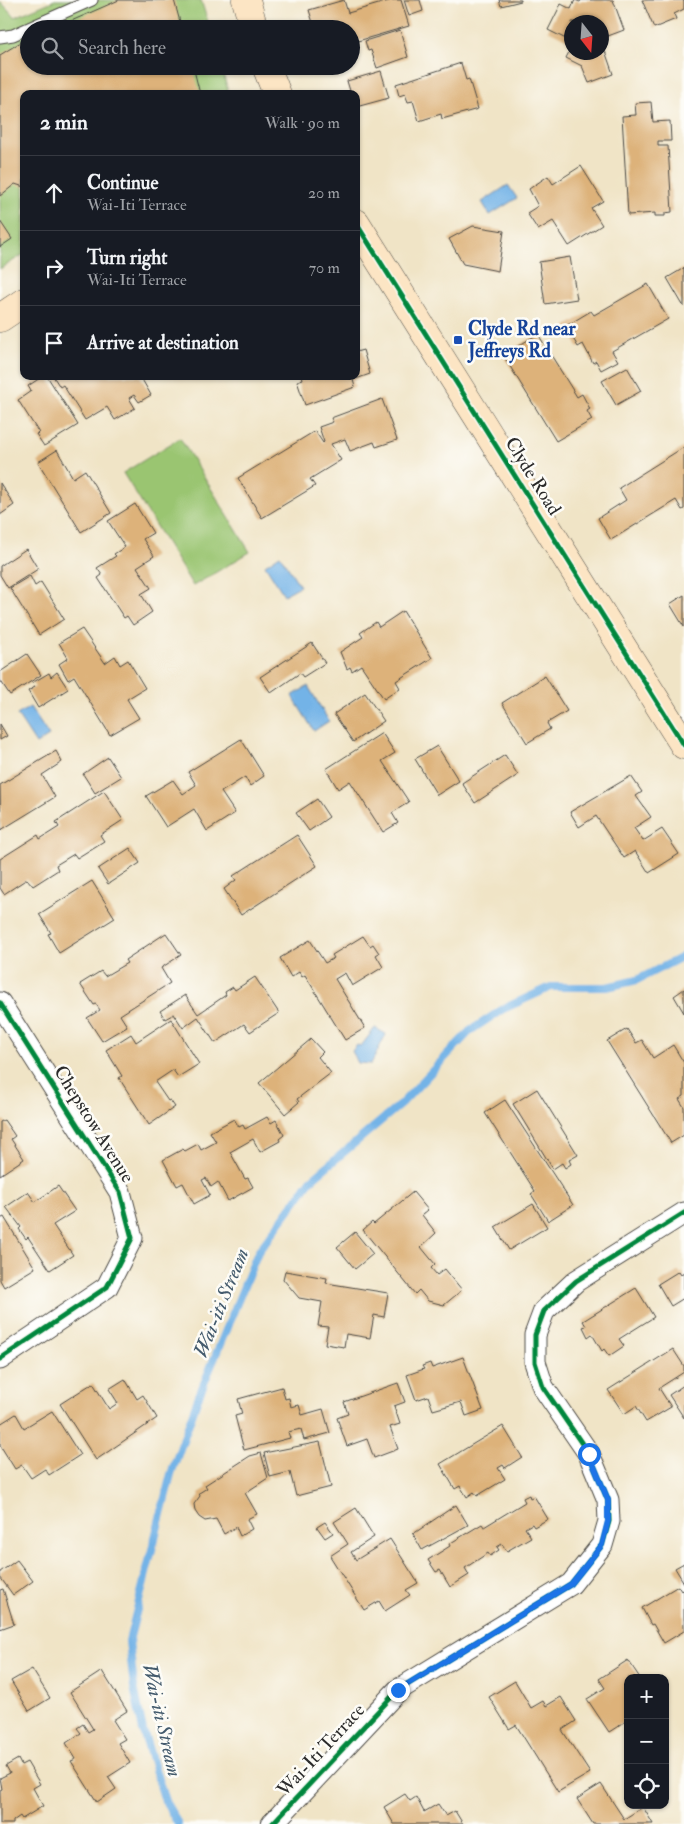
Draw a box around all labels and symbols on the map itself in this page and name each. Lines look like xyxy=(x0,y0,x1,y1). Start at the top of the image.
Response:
north arrow xyxy=(564,15,609,60)
place label: Clyde Rd near Jeffreys Rd xyxy=(467,317,576,364)
marker: Clyde Rd near Jeffreys Rd xyxy=(452,334,464,346)
street label: Clyde Road xyxy=(500,432,567,520)
street label: Chepstow Avenue xyxy=(48,1061,140,1188)
water label: Wai-iti Stream xyxy=(188,1245,254,1361)
route start xyxy=(578,1443,601,1466)
water label: Wai-iti Stream xyxy=(137,1661,187,1779)
route end xyxy=(387,1679,410,1702)
street label: Wai-Iti Terrace xyxy=(271,1698,370,1802)

